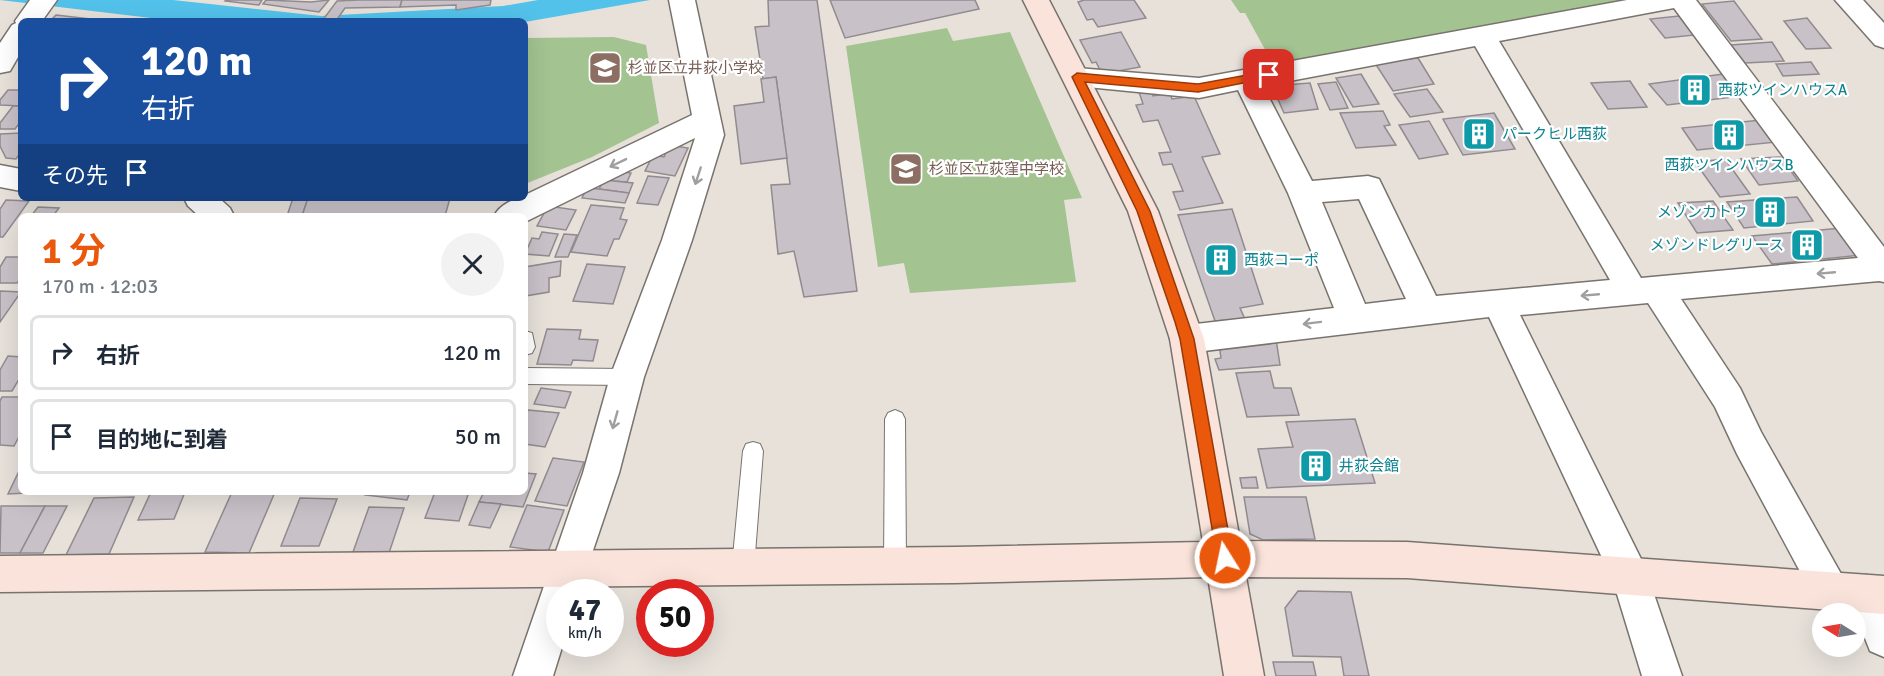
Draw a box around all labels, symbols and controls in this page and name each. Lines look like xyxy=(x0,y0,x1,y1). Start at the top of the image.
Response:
text: 120 m xyxy=(141,36,252,87)
icon: right xyxy=(42,42,120,120)
pin xyxy=(1243,49,1294,100)
school or university icon: 杉並区立井荻小学校 xyxy=(587,50,623,86)
icon: arrive xyxy=(1252,58,1285,91)
place label: 杉並区立井荻小学校 xyxy=(628,59,763,77)
building icon: 西荻ツインハウスA xyxy=(1677,72,1713,108)
place label: 西荻ツインハウスA xyxy=(1718,81,1847,99)
text: 右折 xyxy=(141,93,195,126)
building icon: パークヒル西荻 xyxy=(1461,116,1497,152)
building icon: 西荻ツインハウスB xyxy=(1711,117,1747,153)
place label: パークヒル西荻 xyxy=(1502,125,1607,143)
school or university icon: 杉並区立荻窪中学校 xyxy=(888,151,924,187)
icon: arrive xyxy=(120,156,153,189)
place label: 西荻ツインハウスB xyxy=(1664,156,1794,174)
one-way arrow xyxy=(609,158,627,170)
place label: 杉並区立荻窪中学校 xyxy=(929,160,1064,178)
text: その先 xyxy=(42,162,108,189)
one-way arrow xyxy=(691,166,702,185)
building icon: メゾンカトウ xyxy=(1752,194,1788,230)
place label: メゾンカトウ xyxy=(1657,203,1747,221)
building icon: メゾンドレグリース xyxy=(1789,227,1825,263)
text: 1 分 xyxy=(42,229,105,274)
button: close xyxy=(441,233,504,296)
place label: メゾンドレグリース xyxy=(1650,236,1784,254)
building icon: 西荻コーポ xyxy=(1203,242,1239,278)
place label: 西荻コーポ xyxy=(1244,251,1319,269)
one-way arrow xyxy=(1816,268,1836,279)
text: 170 m · 12:03 xyxy=(42,274,158,299)
one-way arrow xyxy=(1580,290,1600,301)
one-way arrow xyxy=(1303,318,1323,329)
icon: right xyxy=(45,336,78,369)
text: 120 m xyxy=(443,339,501,366)
text: 右折 xyxy=(96,342,140,369)
one-way arrow xyxy=(609,410,621,429)
icon: arrive xyxy=(45,420,78,453)
text: 50 m xyxy=(455,423,501,450)
text: 目的地に到着 xyxy=(96,426,228,453)
building icon: 井荻会館 xyxy=(1298,448,1334,484)
place label: 井荻会館 xyxy=(1339,457,1399,475)
position arrow xyxy=(1193,526,1257,590)
speed limit sign: 50 xyxy=(636,579,714,657)
text: 47 xyxy=(569,592,601,629)
north arrow xyxy=(1812,603,1866,657)
map controls xyxy=(1812,603,1866,657)
text: km/h xyxy=(568,624,602,642)

